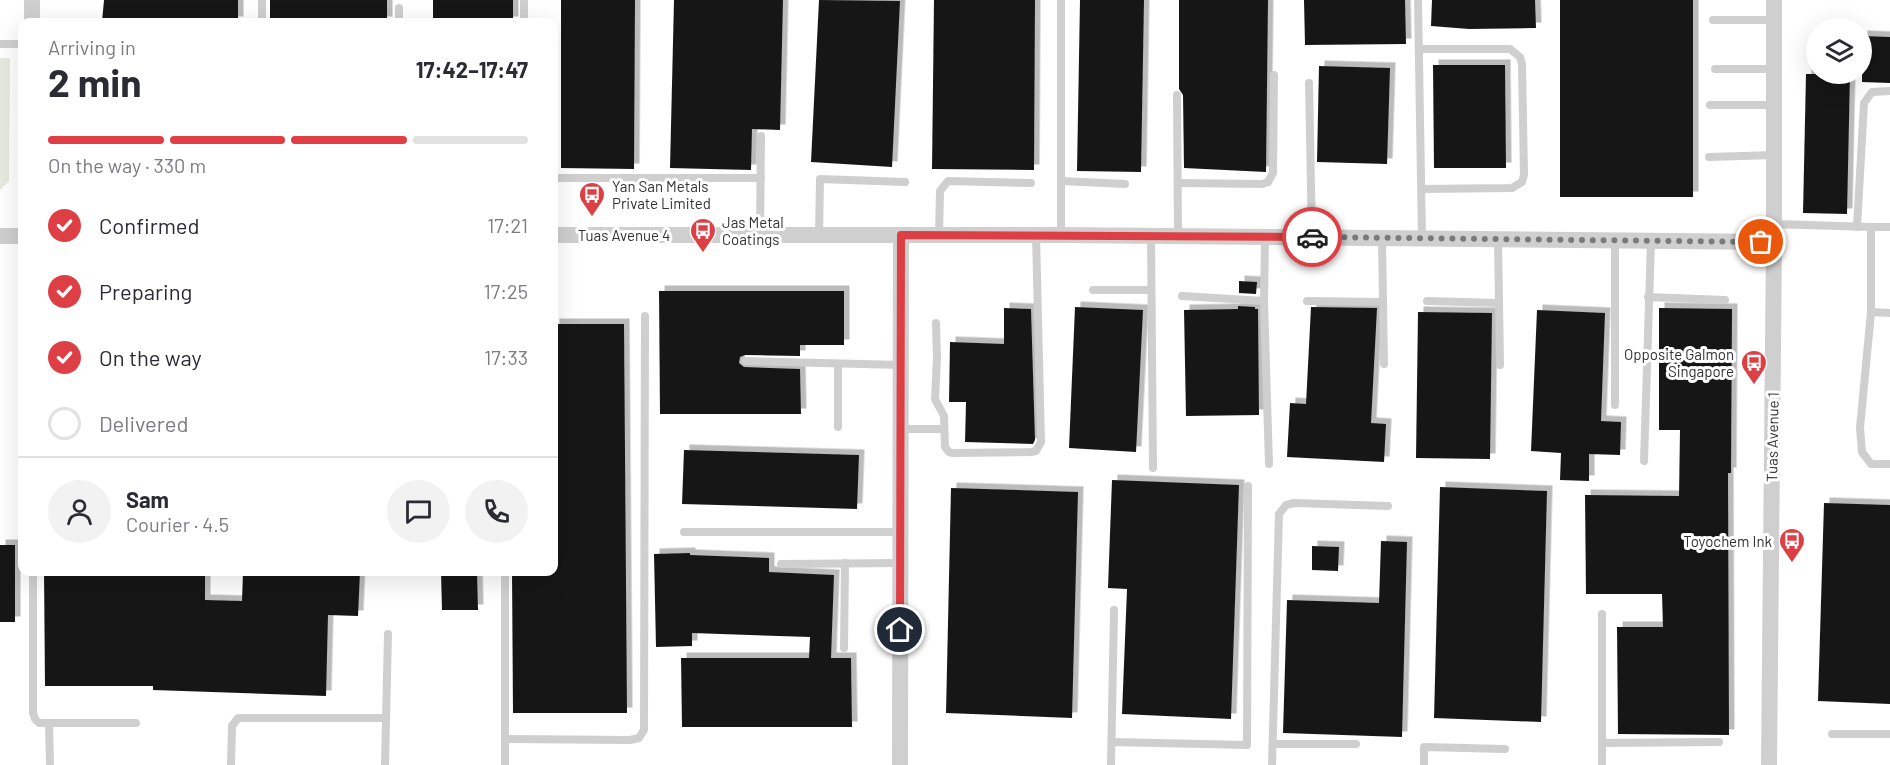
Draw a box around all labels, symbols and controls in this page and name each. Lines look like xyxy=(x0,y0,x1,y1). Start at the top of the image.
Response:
map controls xyxy=(1806,18,1872,84)
button: layers xyxy=(1806,18,1872,84)
text: Arriving in xyxy=(48,35,136,59)
text: 17:42–17:47 xyxy=(416,56,528,82)
text: 2 min xyxy=(48,58,141,105)
text: On the way · 330 m xyxy=(48,153,206,177)
place label: Yan San Metals Private Limited xyxy=(612,177,711,212)
bus stop icon: Yan San Metals Private Limited xyxy=(577,180,607,218)
courier xyxy=(1282,207,1342,267)
icon: check xyxy=(48,209,81,242)
text: Confirmed xyxy=(99,212,199,238)
text: 17:21 xyxy=(487,213,528,237)
place label: Jas Metal Coatings xyxy=(722,213,784,248)
bus stop icon: Jas Metal Coatings xyxy=(688,216,718,254)
pin xyxy=(1735,216,1786,267)
icon: car xyxy=(1296,221,1329,254)
icon: bag xyxy=(1744,225,1777,258)
street label: Tuas Avenue 4 xyxy=(578,226,670,244)
icon: check xyxy=(48,275,81,308)
text: Preparing xyxy=(99,278,192,304)
text: 17:25 xyxy=(484,279,528,303)
icon: check xyxy=(48,341,81,374)
text: On the way xyxy=(99,344,202,370)
text: 17:33 xyxy=(484,345,528,369)
place label: Opposite Galmon Singapore xyxy=(1624,345,1734,380)
bus stop icon: Opposite Galmon Singapore xyxy=(1739,348,1769,386)
street label: Tuas Avenue 1 xyxy=(1762,392,1782,482)
text: Delivered xyxy=(99,410,188,436)
button: person xyxy=(48,480,111,543)
button: chat xyxy=(387,480,450,543)
button: phone xyxy=(465,480,528,543)
text: Sam xyxy=(126,486,169,512)
text: Courier · 4.5 xyxy=(126,512,229,536)
bus stop icon: Toyochem Ink xyxy=(1777,526,1807,564)
place label: Toyochem Ink xyxy=(1683,532,1772,550)
pin xyxy=(874,604,925,655)
icon: home xyxy=(883,613,916,646)

